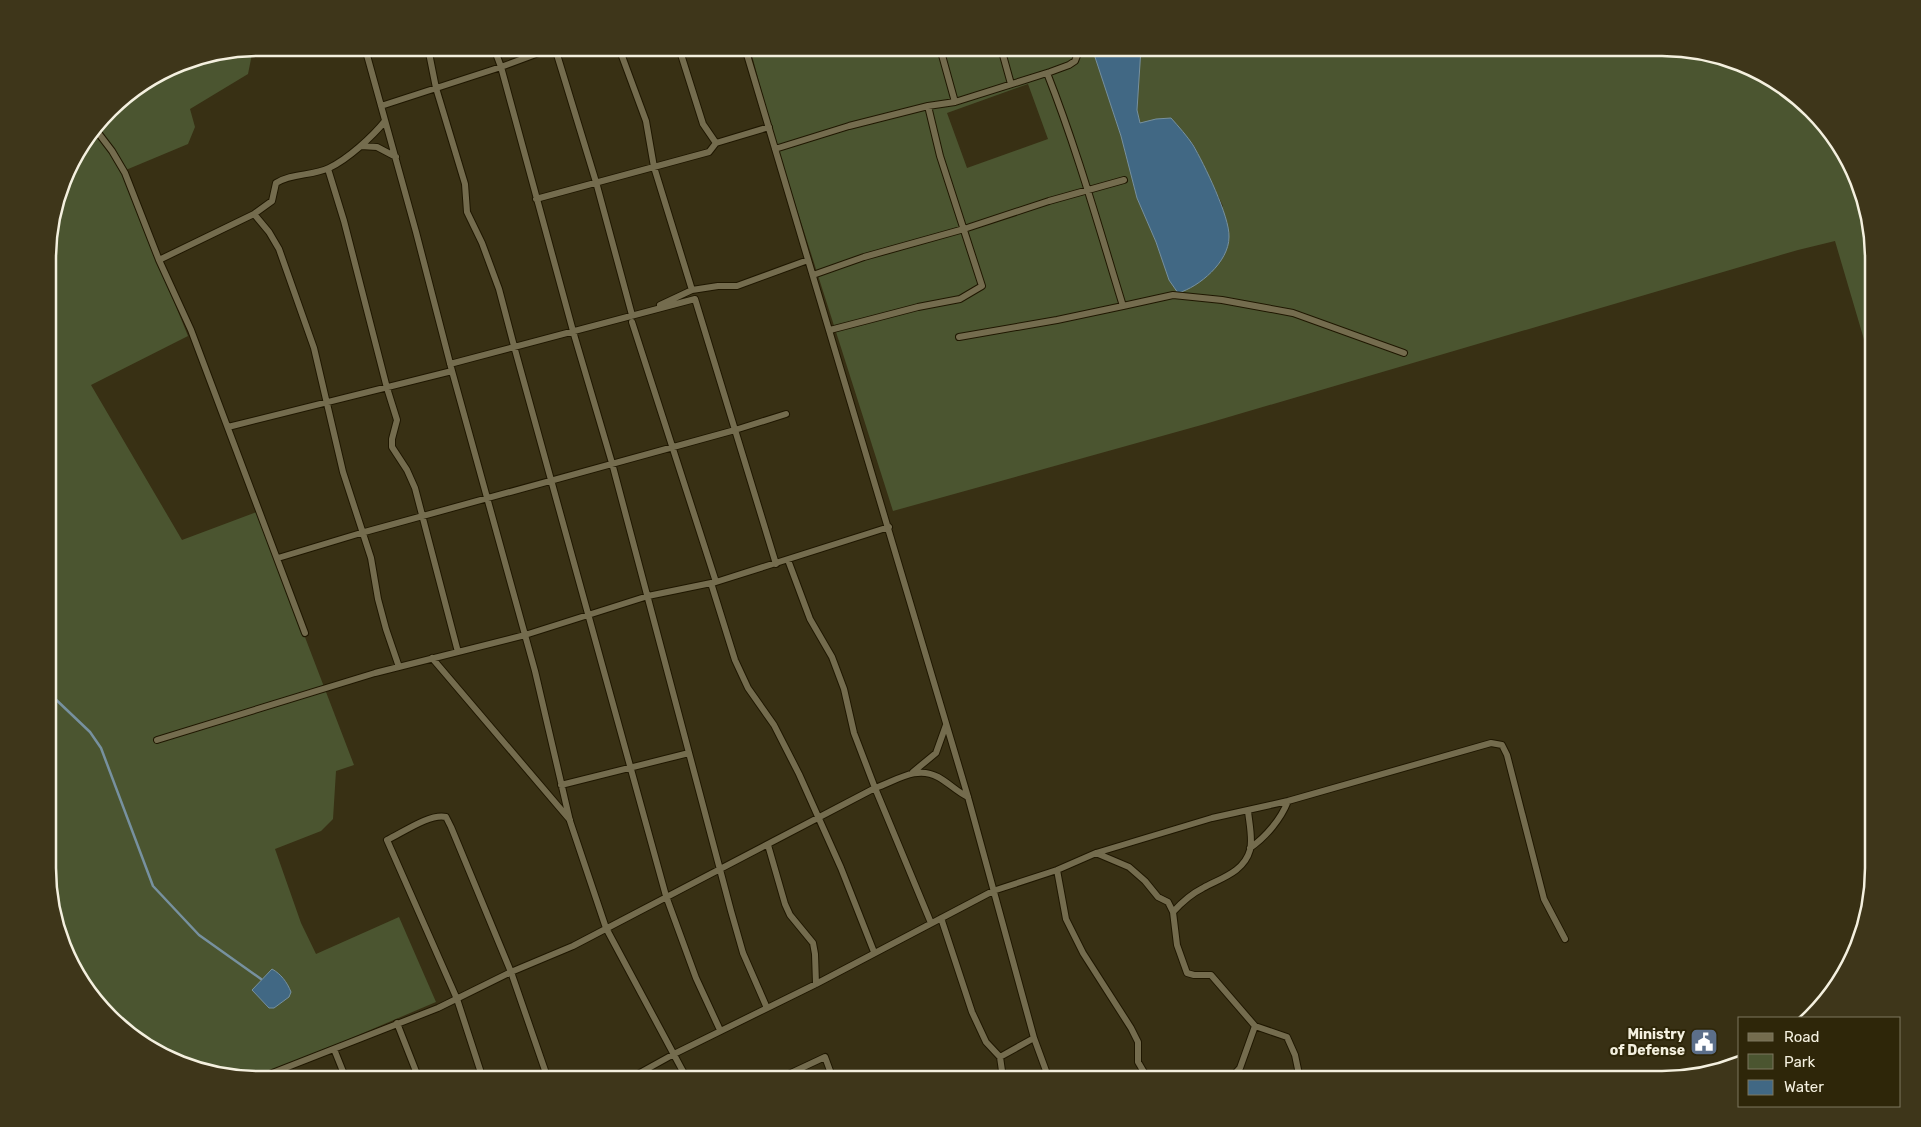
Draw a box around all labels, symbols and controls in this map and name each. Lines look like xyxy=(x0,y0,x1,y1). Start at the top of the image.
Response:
legend xyxy=(1738,1017,1901,1107)
place label: Ministry of Defense xyxy=(1610,1026,1686,1059)
public building icon: Ministry of Defense xyxy=(1689,1027,1719,1057)
text: Road xyxy=(1784,1028,1820,1046)
text: Park xyxy=(1784,1053,1815,1071)
text: Water xyxy=(1784,1078,1824,1096)

